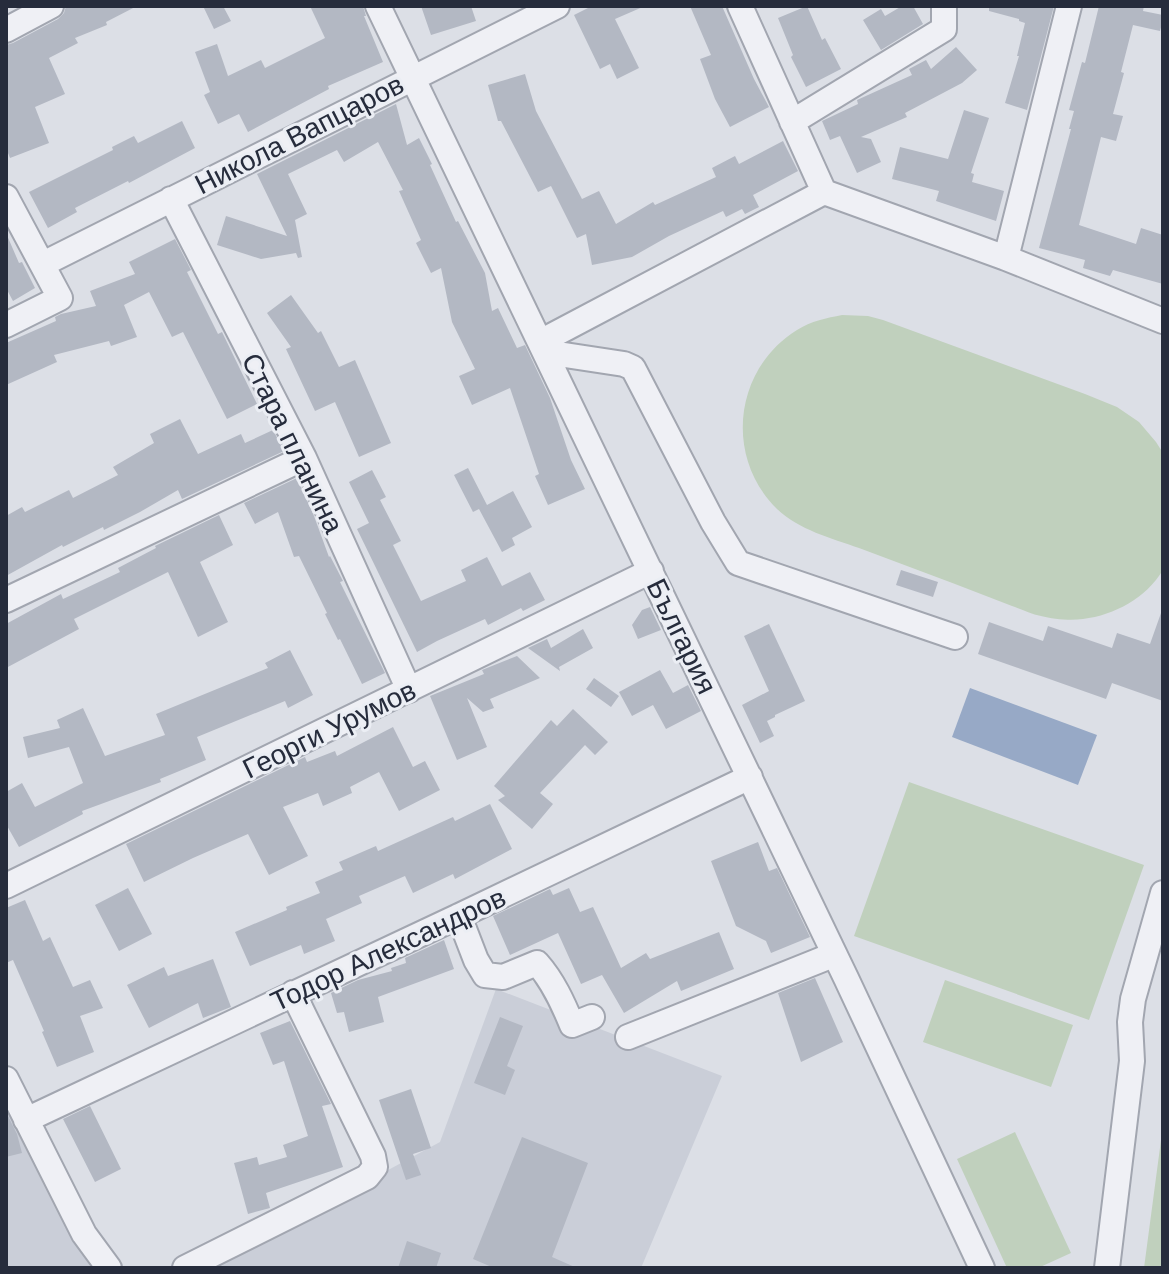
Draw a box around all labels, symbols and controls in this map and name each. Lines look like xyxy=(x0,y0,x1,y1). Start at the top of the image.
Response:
street label: Никола Вапцаров xyxy=(188,66,410,203)
street label: Стара планина xyxy=(233,347,352,540)
street label: България xyxy=(638,572,725,700)
street label: Георги Урумов xyxy=(236,672,422,787)
street label: Тодор Александров xyxy=(265,879,512,1020)

